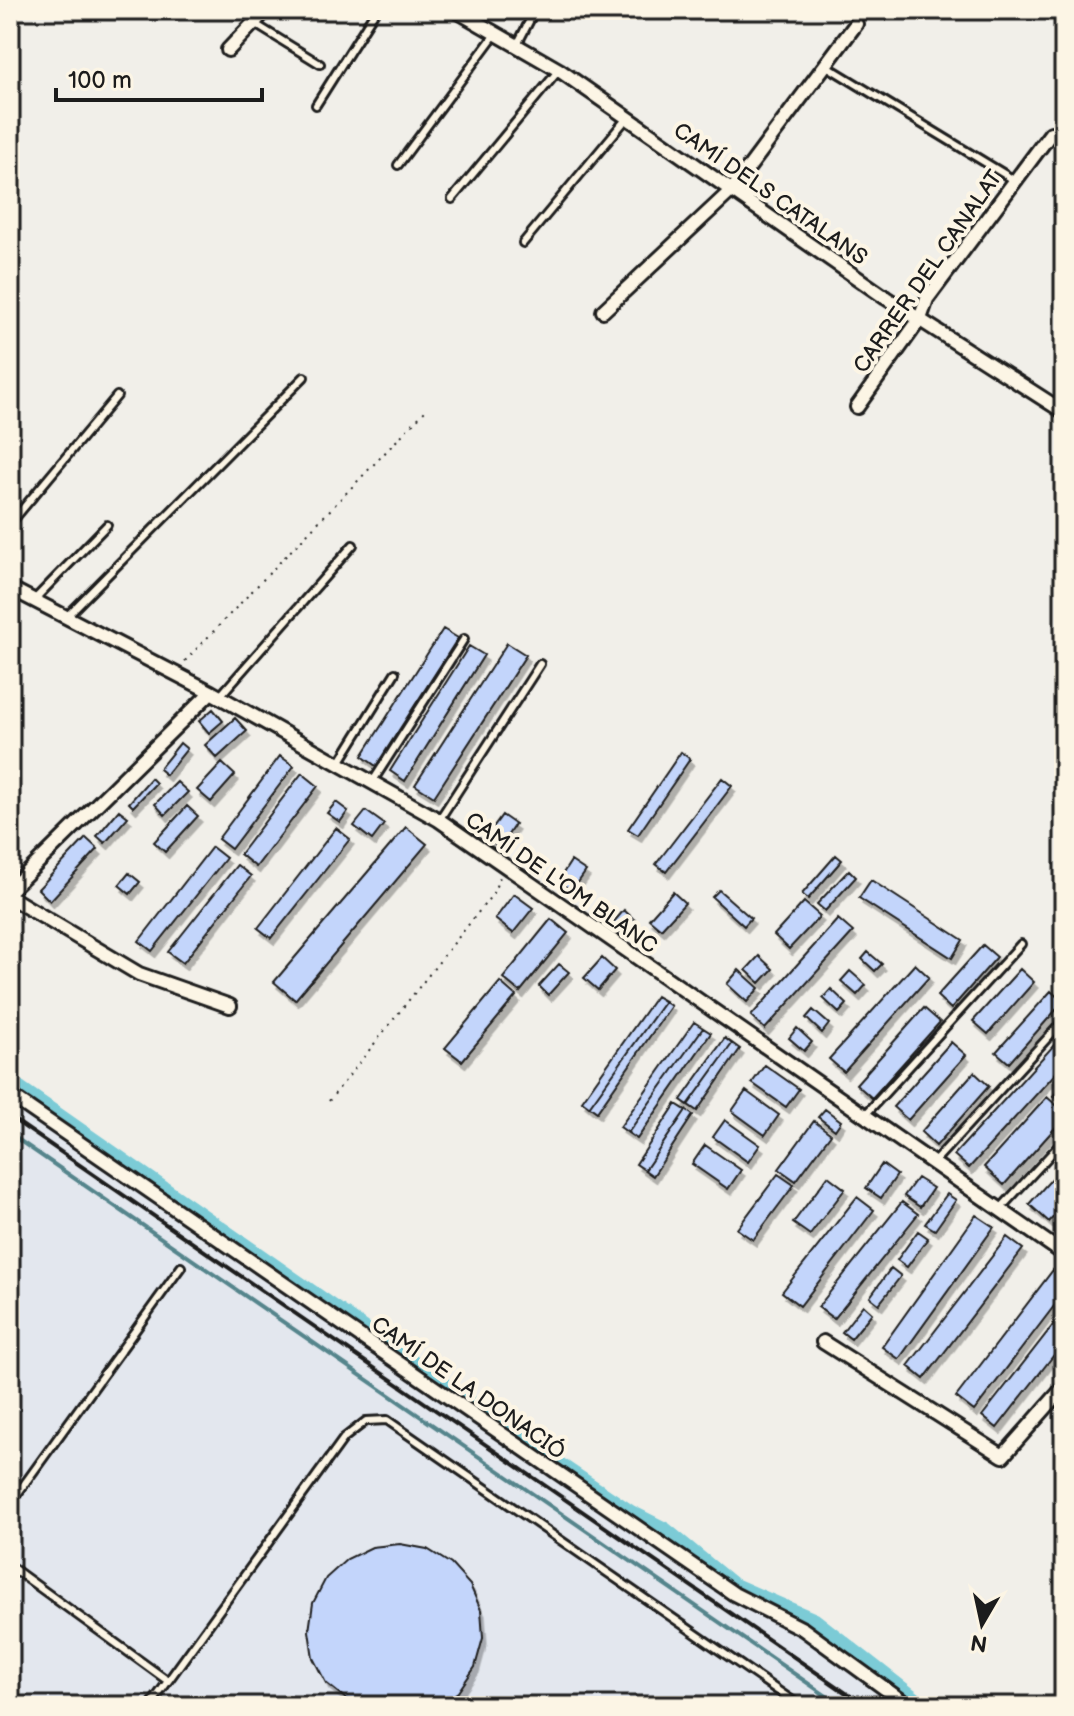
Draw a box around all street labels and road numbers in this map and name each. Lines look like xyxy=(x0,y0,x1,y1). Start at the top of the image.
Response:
street label: CAMÍ DELS CATALANS xyxy=(668,116,873,271)
street label: CARRER DEL CANALAT xyxy=(848,165,1009,379)
street label: CAMÍ DE L'OM BLANC xyxy=(460,806,663,960)
street label: CAMÍ DE LA DONACIÓ xyxy=(366,1310,571,1465)

